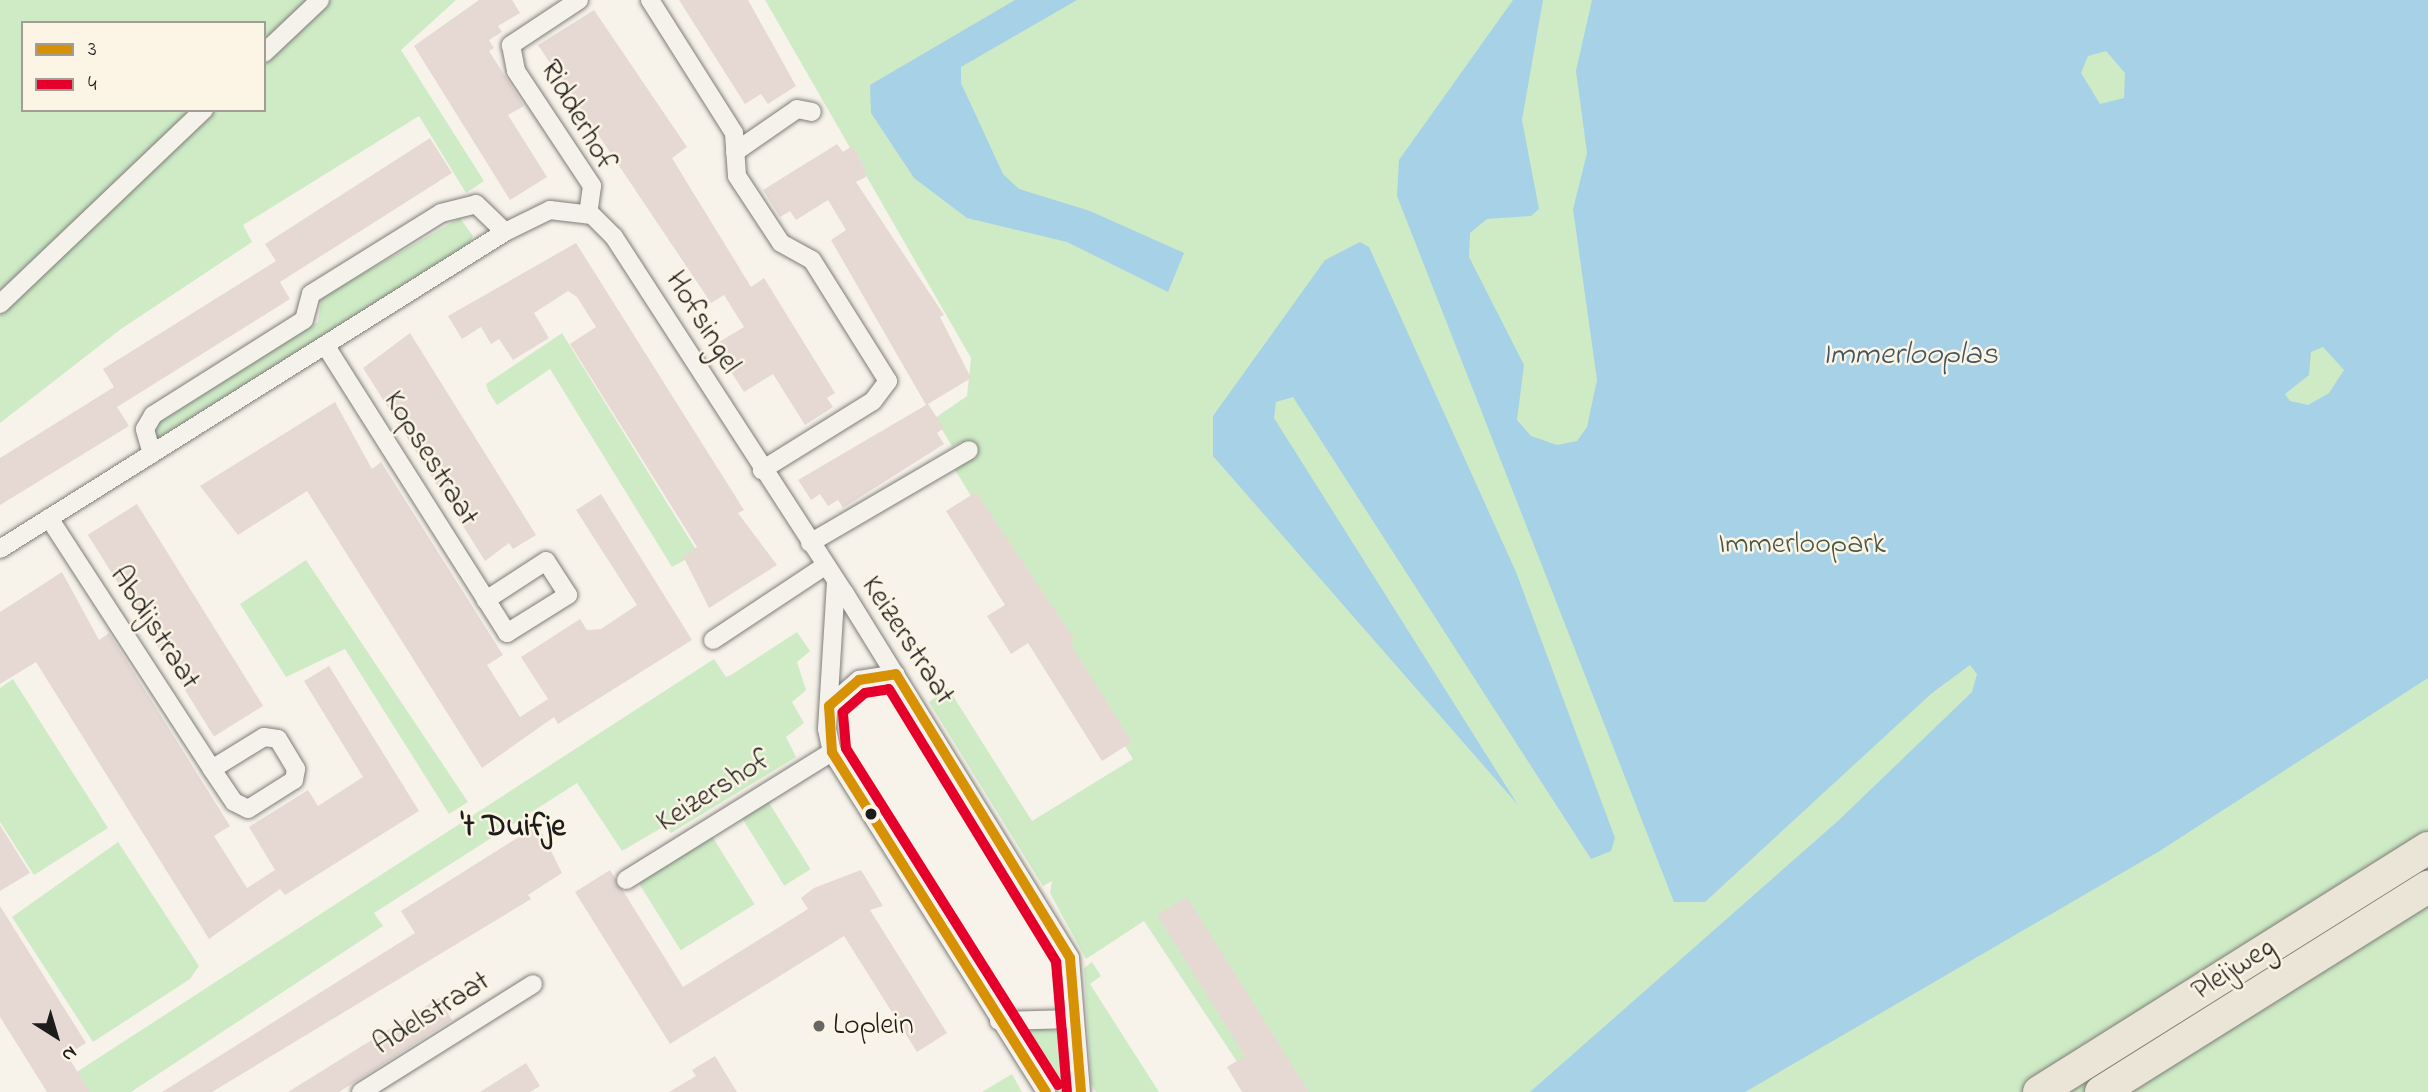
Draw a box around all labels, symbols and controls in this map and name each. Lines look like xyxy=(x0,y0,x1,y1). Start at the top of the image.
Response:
legend xyxy=(21,21,266,112)
text: 3 xyxy=(88,35,97,65)
street label: Ridderhof xyxy=(531,54,623,178)
text: 4 xyxy=(88,70,97,100)
street label: Hofsingel xyxy=(656,265,748,381)
water label: Immerlooplas xyxy=(1822,337,1998,375)
street label: Kopsestraat xyxy=(374,385,486,533)
park label: Immerloopark xyxy=(1718,527,1886,563)
street label: Abdijstraat xyxy=(101,560,207,696)
street label: Keizerstraat xyxy=(852,570,962,712)
street label: Keizershof xyxy=(650,743,778,841)
unlabelled marker xyxy=(864,807,878,821)
district label: 't Duifje xyxy=(460,809,566,847)
street label: Pleijweg xyxy=(2185,930,2283,1010)
street label: Adelstraat xyxy=(367,964,497,1064)
north arrow xyxy=(21,1001,91,1071)
place label: Loplein xyxy=(833,1008,914,1044)
marker: Loplein xyxy=(811,1018,827,1034)
text: N xyxy=(56,1039,82,1068)

